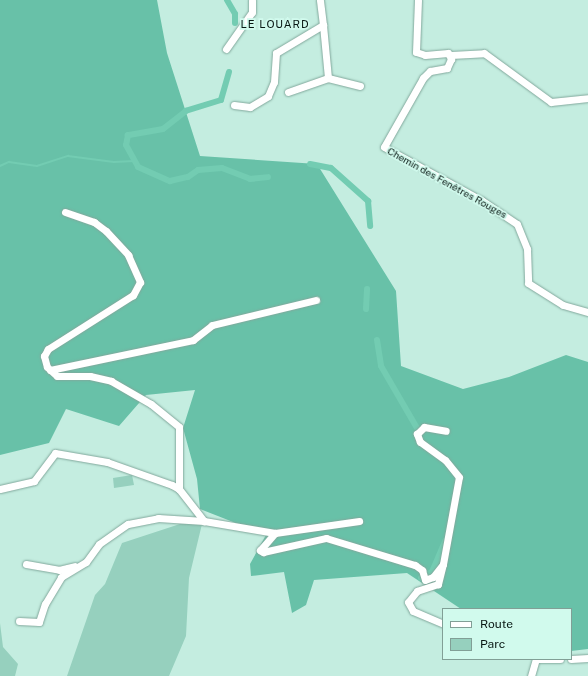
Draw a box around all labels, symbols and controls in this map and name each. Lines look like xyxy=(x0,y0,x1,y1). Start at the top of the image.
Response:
district label: LE LOUARD xyxy=(240,17,310,31)
street label: Chemin des Fenêtres Rouges xyxy=(385,145,509,221)
legend xyxy=(442,608,572,660)
text: Route xyxy=(480,617,513,631)
text: Parc xyxy=(480,637,505,651)

